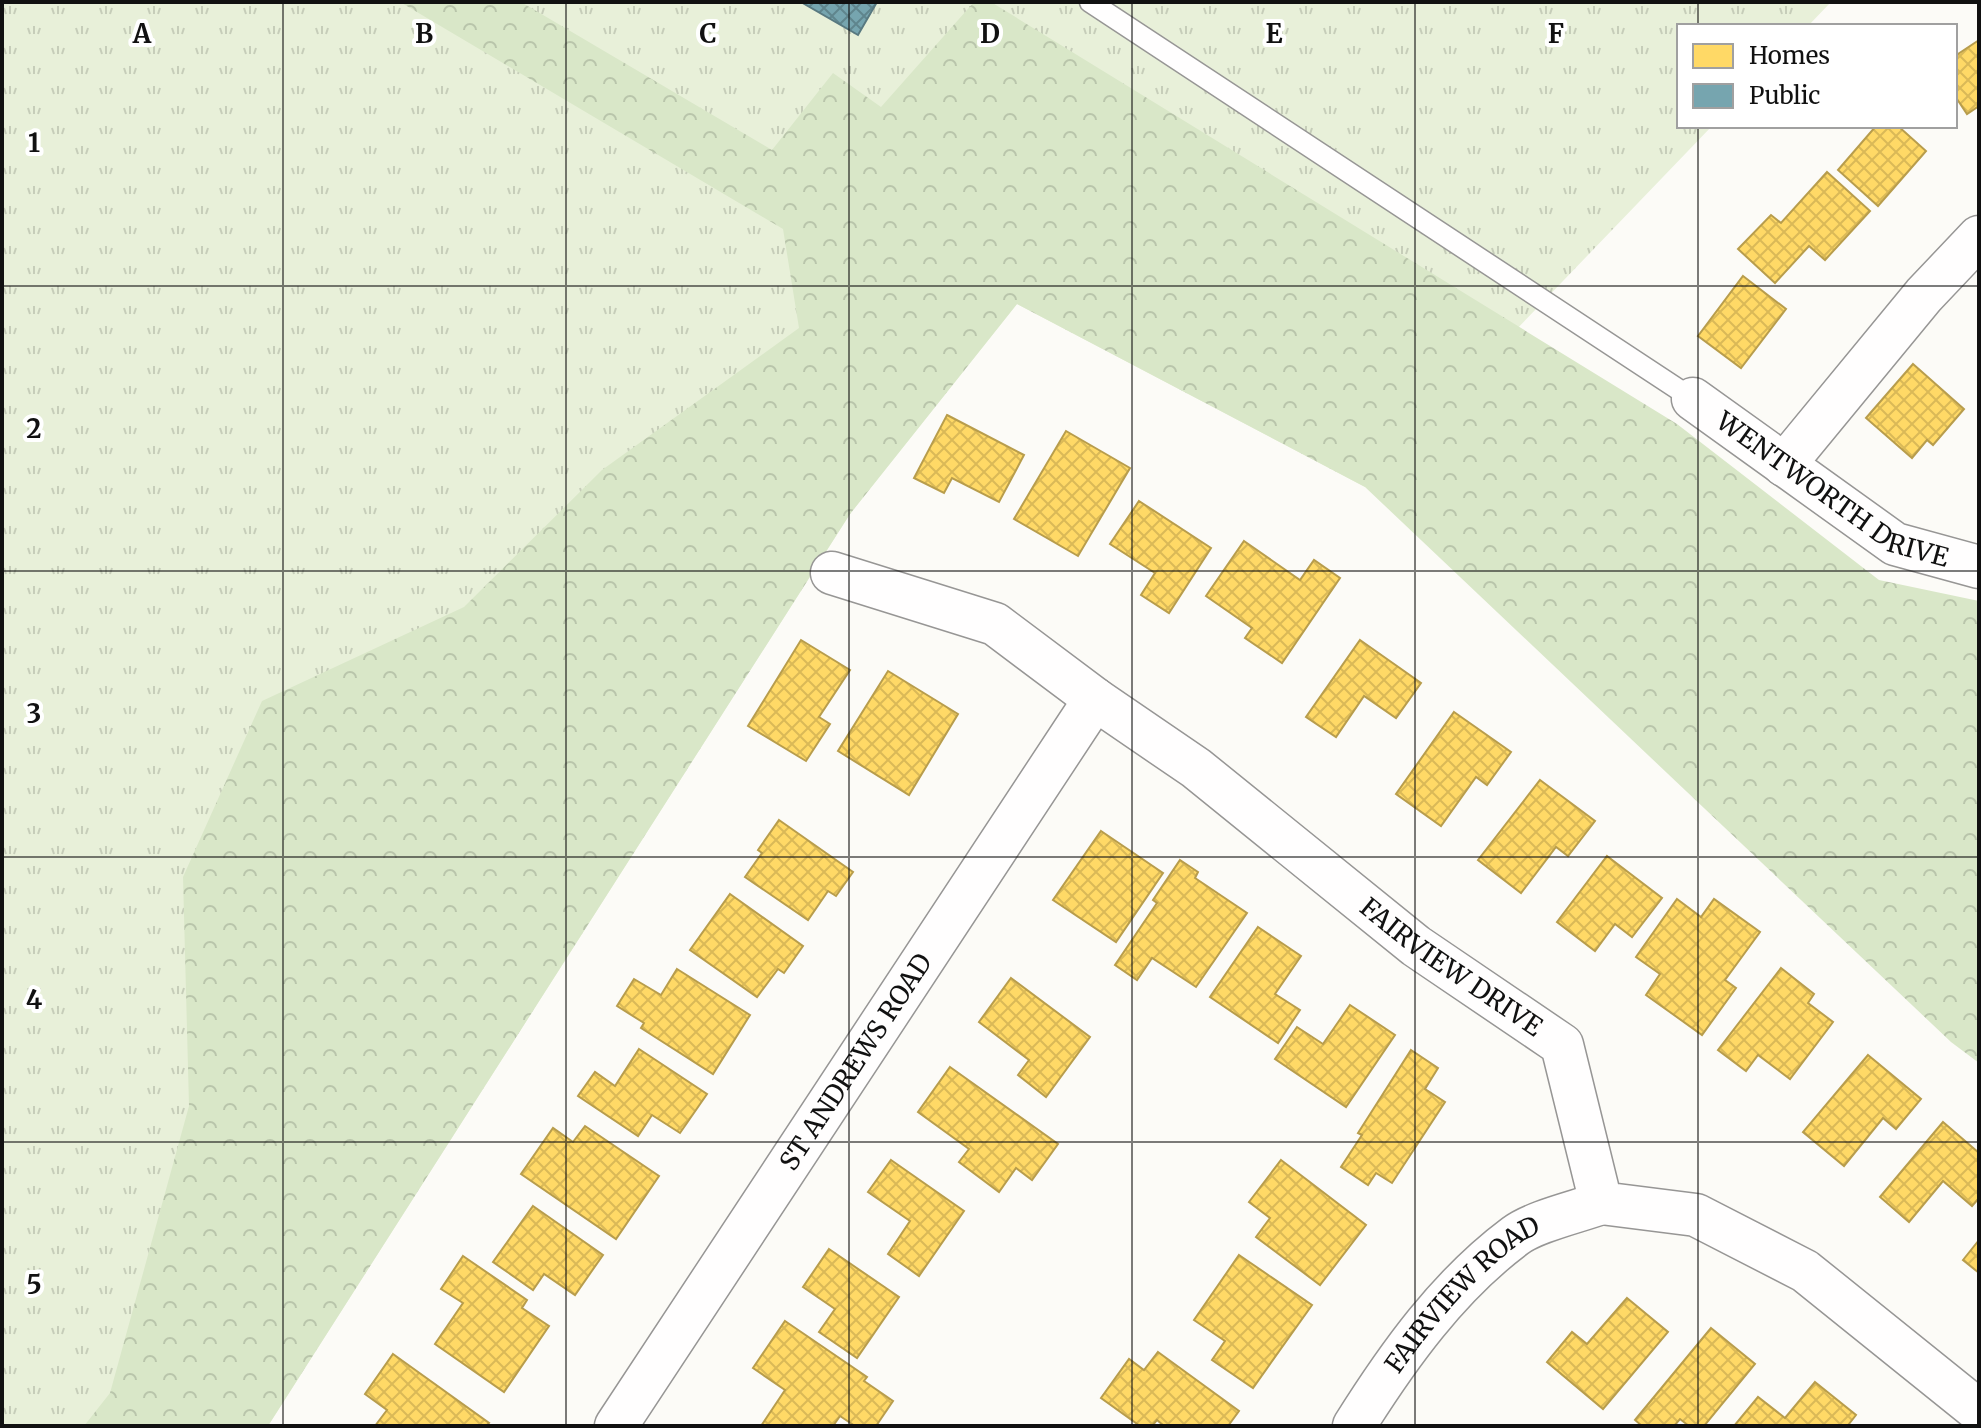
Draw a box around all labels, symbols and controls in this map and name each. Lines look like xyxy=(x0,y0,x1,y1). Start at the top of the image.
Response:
text: A xyxy=(132,17,152,50)
text: B xyxy=(415,17,433,50)
text: C xyxy=(699,17,717,50)
text: D xyxy=(980,17,1000,50)
text: E xyxy=(1266,17,1283,50)
text: F xyxy=(1548,17,1564,50)
legend xyxy=(1677,24,1957,128)
text: Homes xyxy=(1749,40,1830,71)
text: Public xyxy=(1749,80,1820,111)
text: 1 xyxy=(28,126,40,159)
street label: WENTWORTH DRIVE xyxy=(1709,403,1953,574)
text: 2 xyxy=(26,412,42,445)
text: 3 xyxy=(27,697,41,730)
street label: FAIRVIEW DRIVE xyxy=(1354,890,1549,1043)
street label: ST ANDREWS ROAD xyxy=(772,947,939,1176)
text: 4 xyxy=(26,983,43,1016)
street label: FAIRVIEW ROAD xyxy=(1377,1208,1545,1379)
text: 5 xyxy=(26,1268,42,1301)

